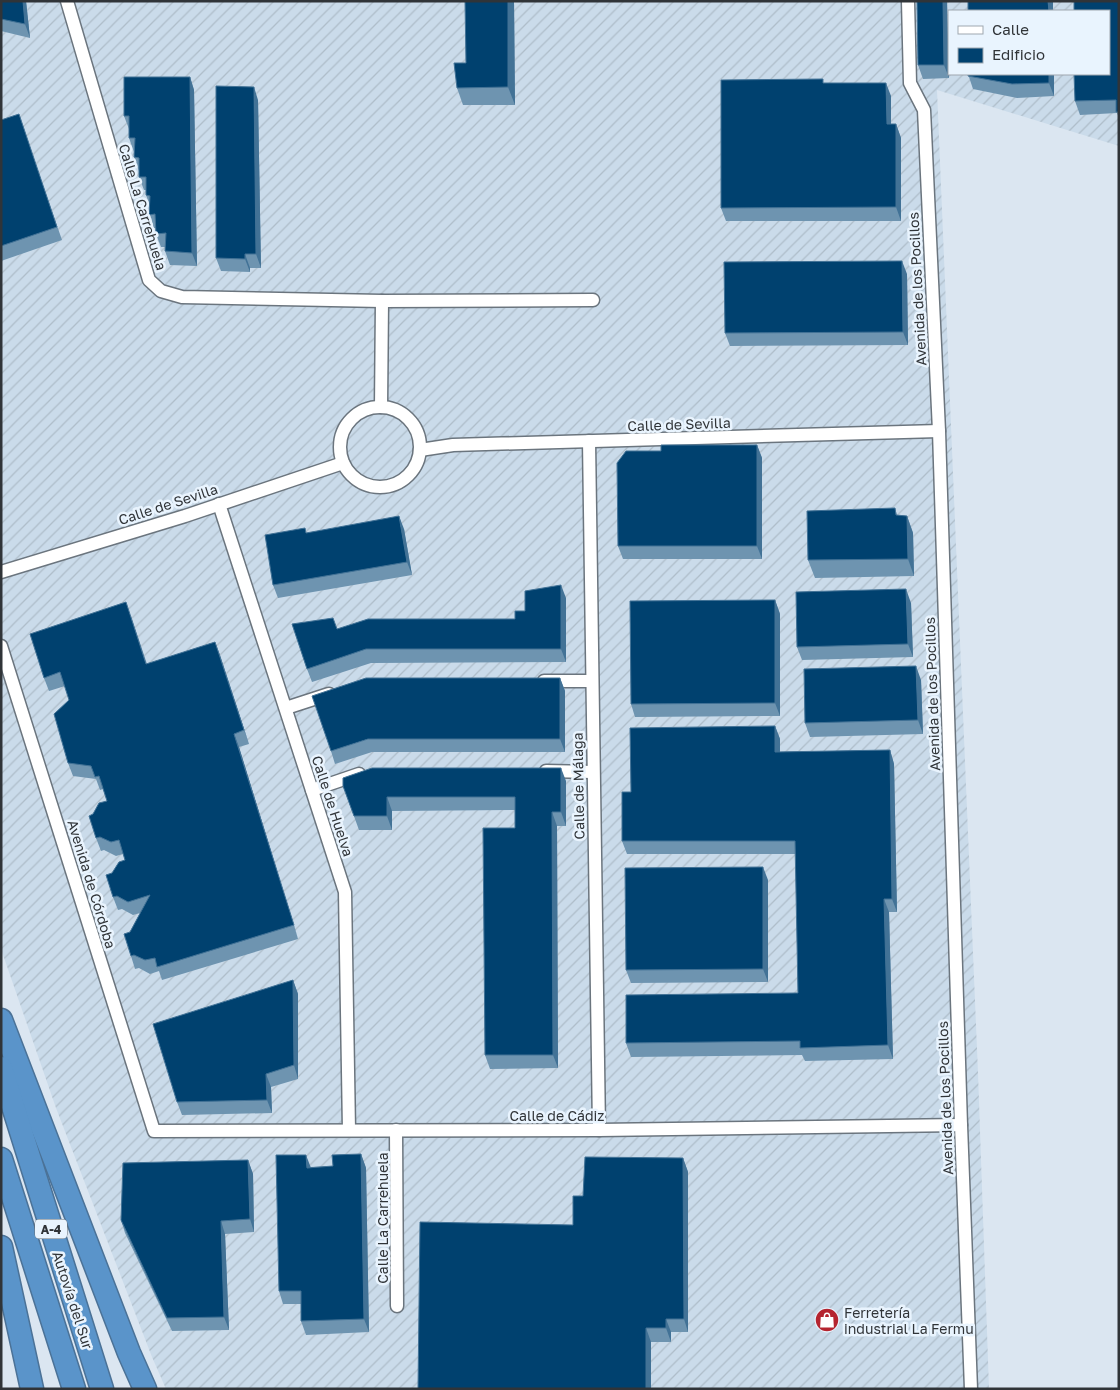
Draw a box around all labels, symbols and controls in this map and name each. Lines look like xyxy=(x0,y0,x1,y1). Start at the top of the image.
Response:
legend xyxy=(948,10,1110,75)
text: Calle xyxy=(992,20,1029,38)
text: Edificio xyxy=(992,45,1045,63)
street label: Calle La Carrehuela xyxy=(116,142,170,272)
street label: Avenida de los Pocillos xyxy=(904,212,930,366)
street label: Calle de Sevilla xyxy=(627,414,731,434)
street label: Calle de Sevilla xyxy=(116,480,220,528)
street label: Avenida de los Pocillos xyxy=(921,617,943,771)
street label: Calle de Málaga xyxy=(569,732,587,840)
street label: Calle de Huelva xyxy=(309,754,357,858)
street label: Avenida de Córdoba xyxy=(64,818,120,950)
street label: Avenida de los Pocillos xyxy=(934,1021,956,1175)
street label: Calle de Cádiz xyxy=(509,1107,605,1124)
street label: Calle La Carrehuela xyxy=(374,1152,391,1284)
road number: A-4 xyxy=(35,1220,67,1238)
street label: Autovía del Sur xyxy=(49,1249,97,1352)
place label: Ferretería industrial La Fermu xyxy=(844,1304,974,1337)
shop icon: Ferretería industrial La Fermu xyxy=(814,1307,840,1333)

